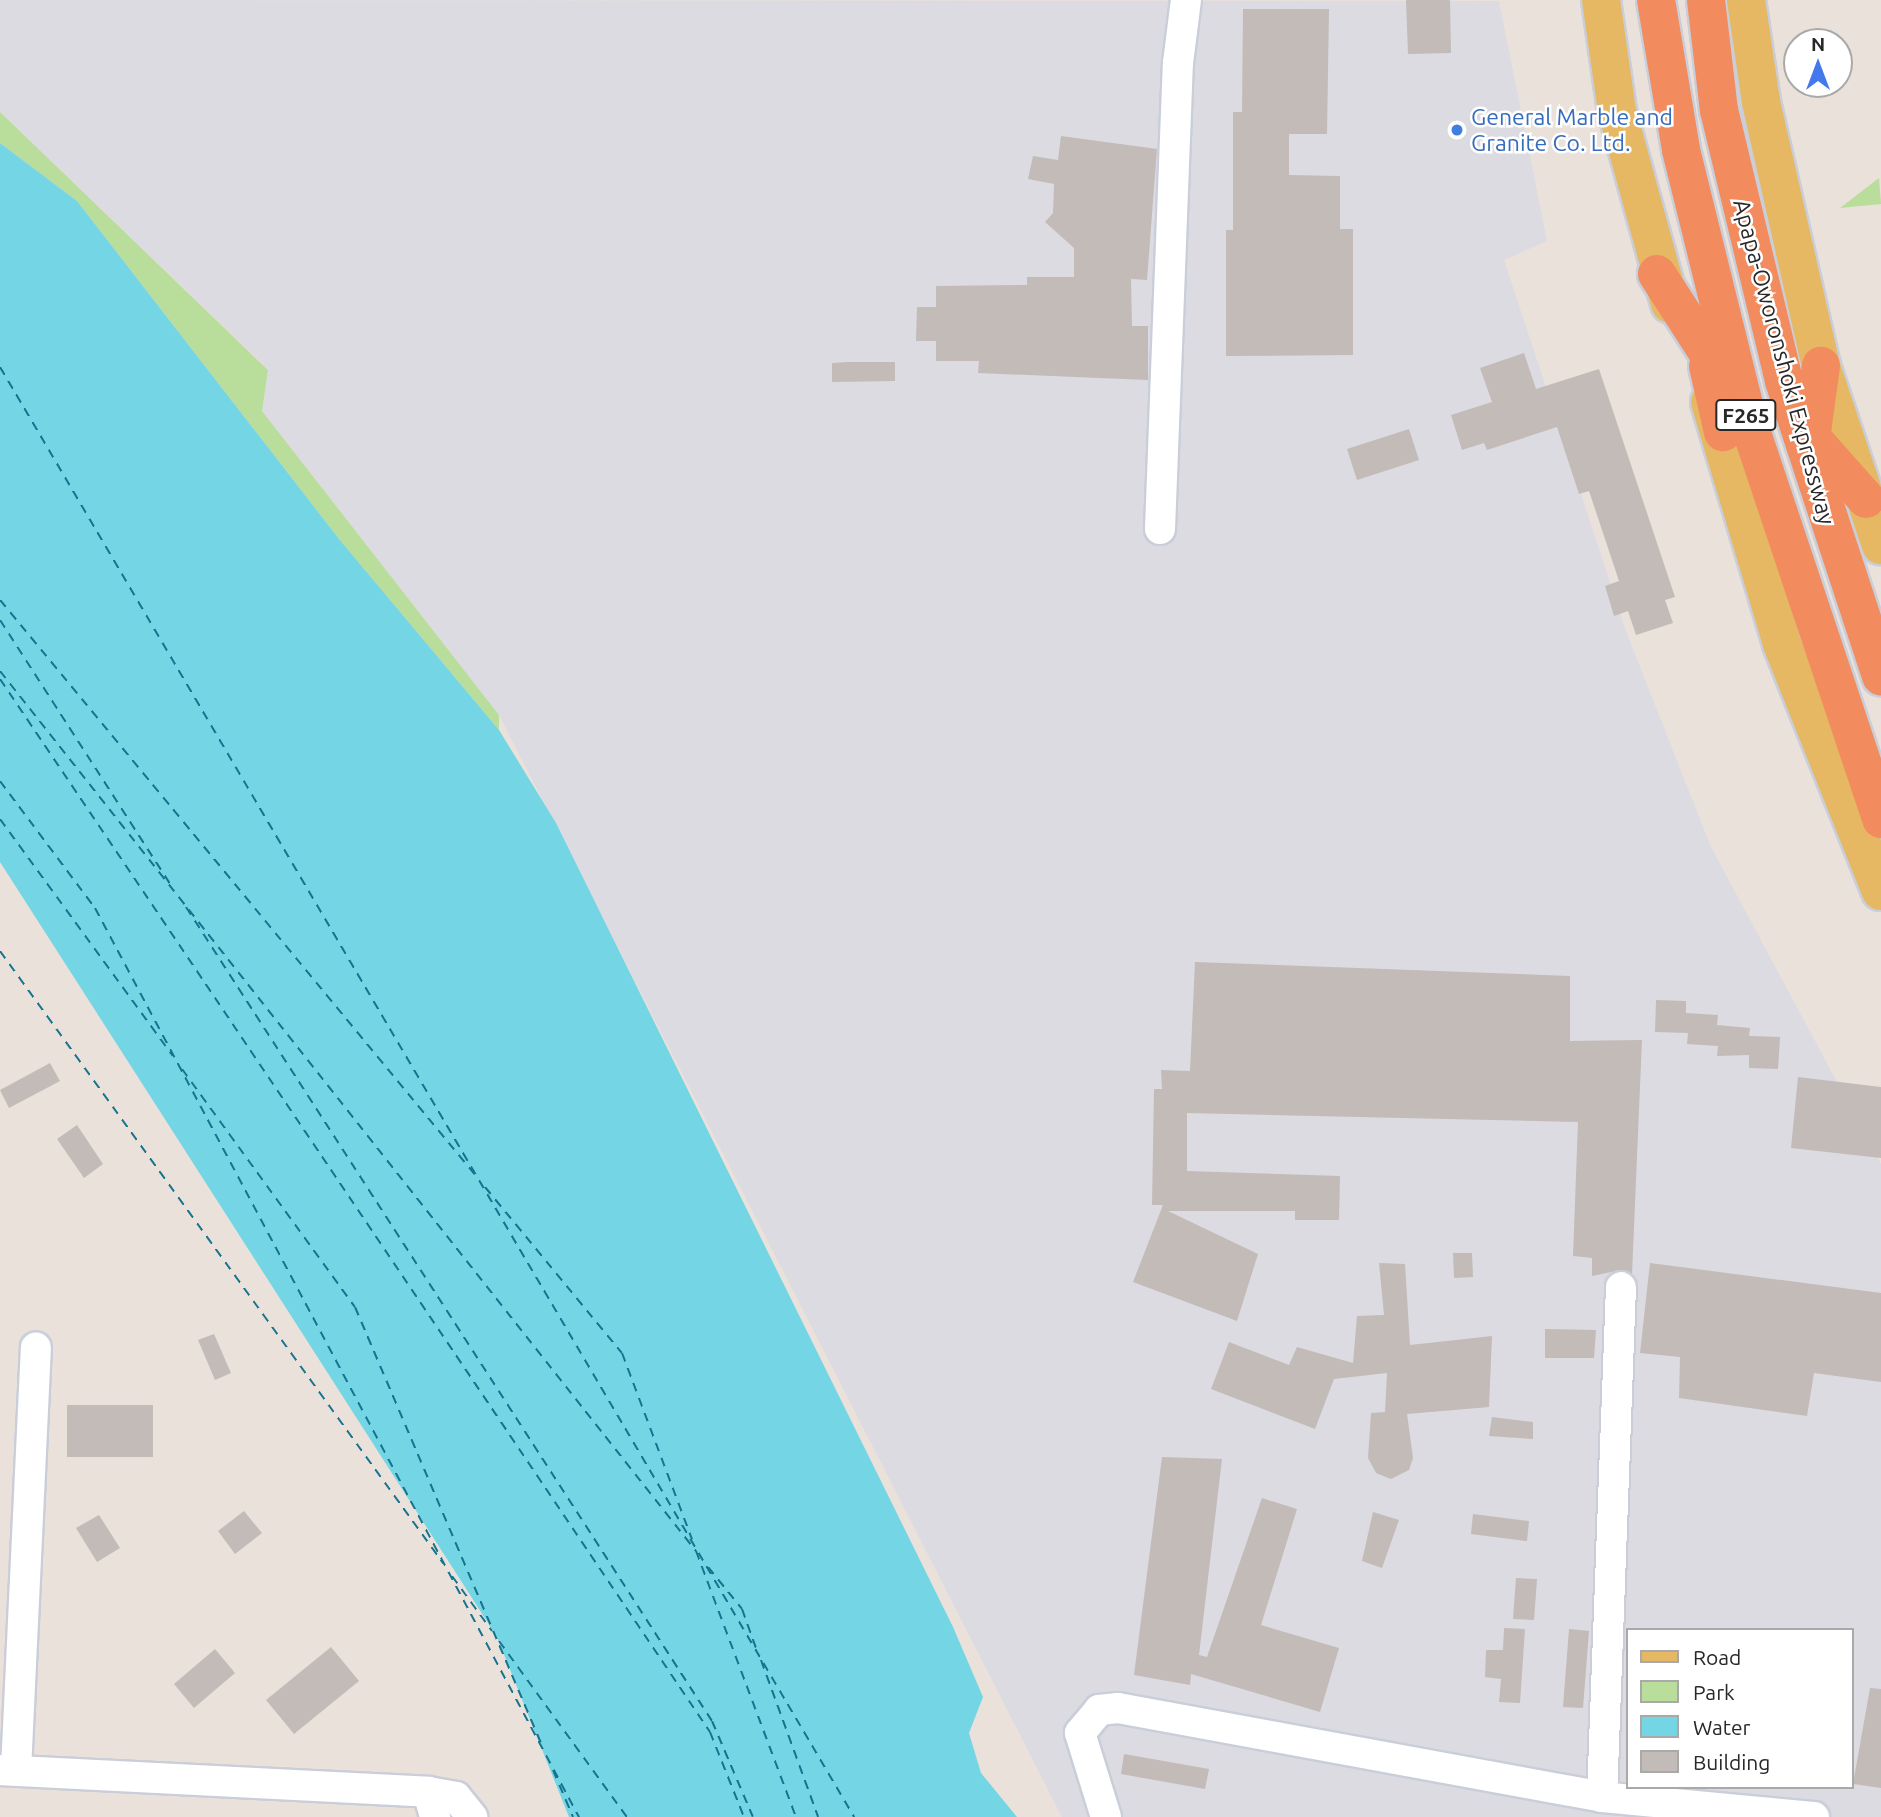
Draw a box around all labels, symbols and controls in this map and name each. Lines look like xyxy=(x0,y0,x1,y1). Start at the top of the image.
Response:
north arrow xyxy=(1783,28,1853,98)
text: N xyxy=(1811,33,1825,55)
place label: General Marble and Granite Co. Ltd. xyxy=(1471,103,1673,157)
marker: General Marble and Granite Co. Ltd. xyxy=(1449,122,1465,138)
street label: Apapa-Oworonshoki Expressway xyxy=(1727,196,1841,528)
road number: F265 xyxy=(1714,398,1778,432)
legend xyxy=(1626,1628,1853,1789)
text: Road xyxy=(1693,1645,1741,1669)
text: Park xyxy=(1693,1680,1735,1704)
text: Water xyxy=(1693,1715,1751,1739)
text: Building xyxy=(1693,1750,1770,1774)

